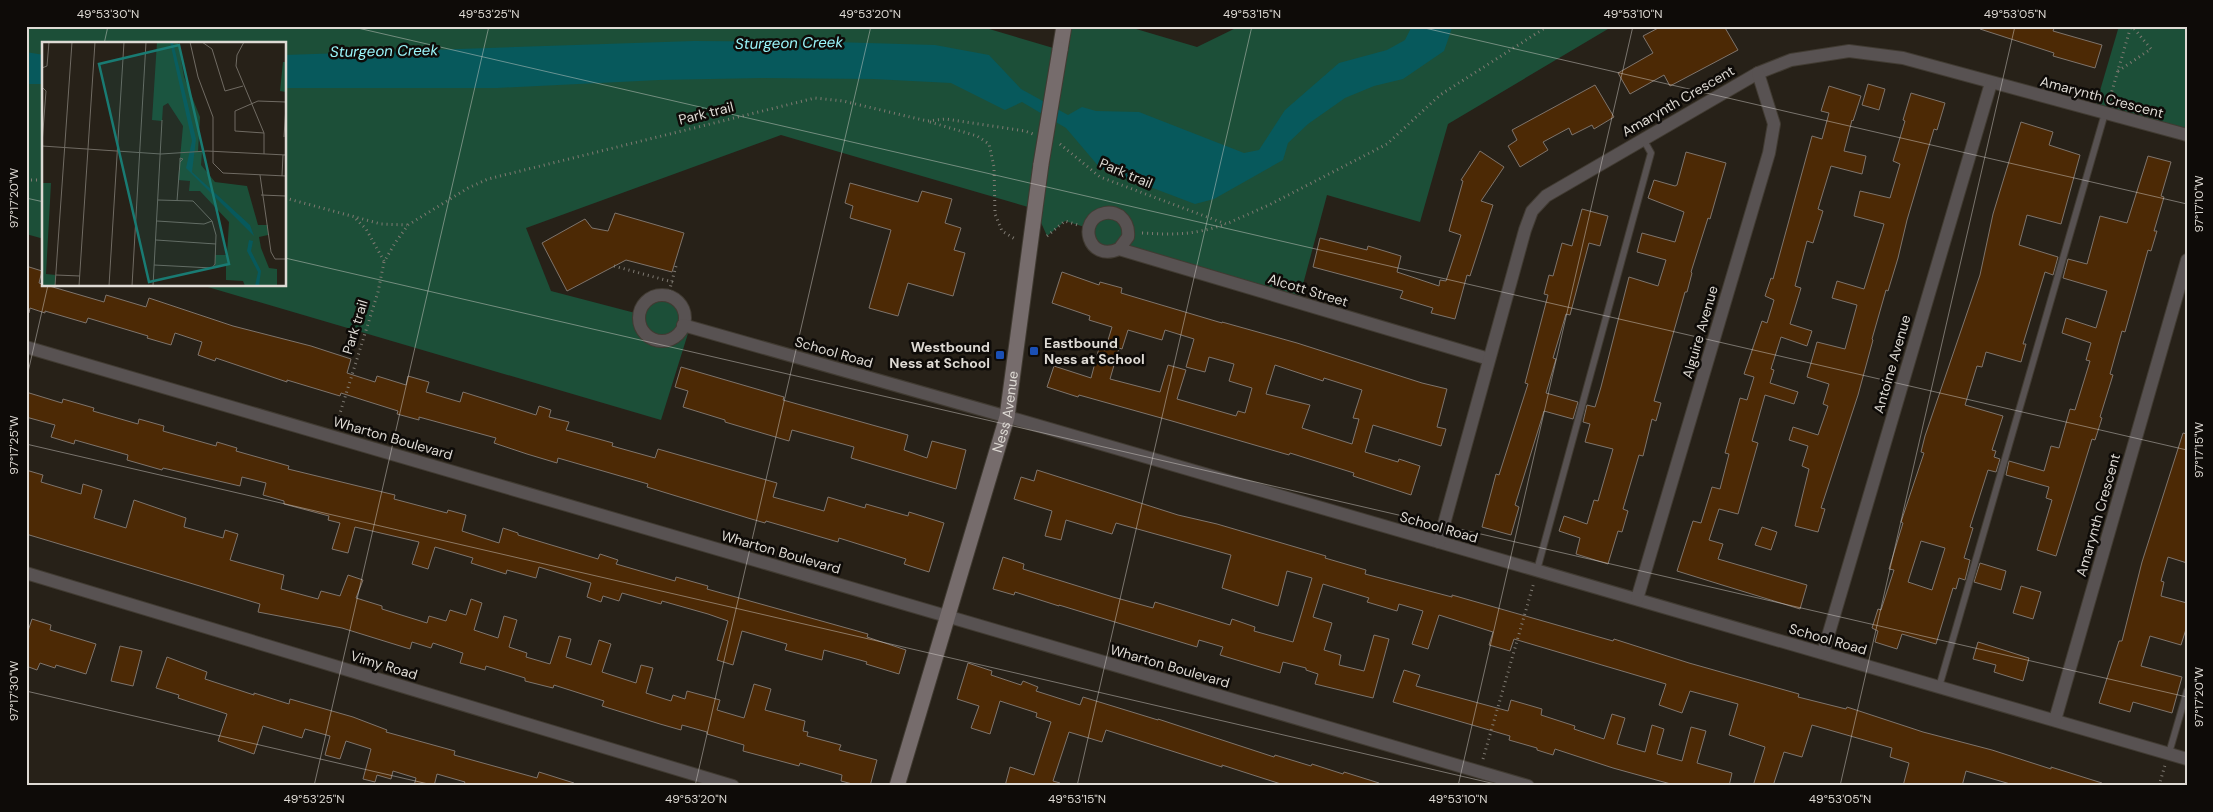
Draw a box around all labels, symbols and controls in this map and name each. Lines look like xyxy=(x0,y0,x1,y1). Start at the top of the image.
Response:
text: 49°53'30"N xyxy=(77,6,139,22)
text: 49°53'25"N xyxy=(458,6,520,22)
text: 49°53'20"N xyxy=(839,6,901,22)
text: 49°53'15"N xyxy=(1223,6,1281,22)
text: 49°53'10"N xyxy=(1604,6,1663,22)
text: 49°53'05"N xyxy=(1984,6,2046,22)
water label: Sturgeon Creek xyxy=(735,32,843,54)
water label: Sturgeon Creek xyxy=(330,40,438,62)
inset map xyxy=(42,42,286,286)
street label: Amarynth Crescent xyxy=(1618,61,1738,141)
street label: Amarynth Crescent xyxy=(2038,72,2166,122)
street label: Park trail xyxy=(677,97,735,129)
street label: Park trail xyxy=(1097,154,1155,192)
text: 97°17'20"W xyxy=(6,167,22,228)
text: 97°17'10"W xyxy=(2191,175,2207,233)
street label: Alcott Street xyxy=(1266,269,1350,311)
street label: Alguire Avenue xyxy=(1678,283,1722,381)
street label: Park trail xyxy=(338,298,372,356)
street label: Antoine Avenue xyxy=(1869,313,1915,415)
street label: School Road xyxy=(793,332,875,372)
place label: Eastbound Ness at School xyxy=(1044,334,1145,368)
place label: Westbound Ness at School xyxy=(889,338,990,372)
marker: Eastbound Ness at School xyxy=(1028,345,1040,357)
marker: Westbound Ness at School xyxy=(994,349,1006,361)
street label: Ness Avenue xyxy=(988,370,1022,455)
street label: Wharton Boulevard xyxy=(331,412,455,464)
text: 97°17'25"W xyxy=(6,415,22,475)
text: 97°17'15"W xyxy=(2191,422,2207,478)
street label: Amarynth Crescent xyxy=(2072,451,2124,579)
street label: School Road xyxy=(1398,507,1480,547)
street label: Wharton Boulevard xyxy=(719,526,843,578)
street label: School Road xyxy=(1787,619,1869,659)
street label: Wharton Boulevard xyxy=(1108,640,1232,692)
street label: Vimy Road xyxy=(348,646,420,684)
text: 97°17'30"W xyxy=(6,660,22,721)
text: 97°17'20"W xyxy=(2191,666,2207,727)
text: 49°53'25"N xyxy=(283,791,345,807)
text: 49°53'20"N xyxy=(665,791,727,807)
text: 49°53'15"N xyxy=(1048,791,1106,807)
text: 49°53'10"N xyxy=(1429,791,1488,807)
text: 49°53'05"N xyxy=(1809,791,1871,807)

